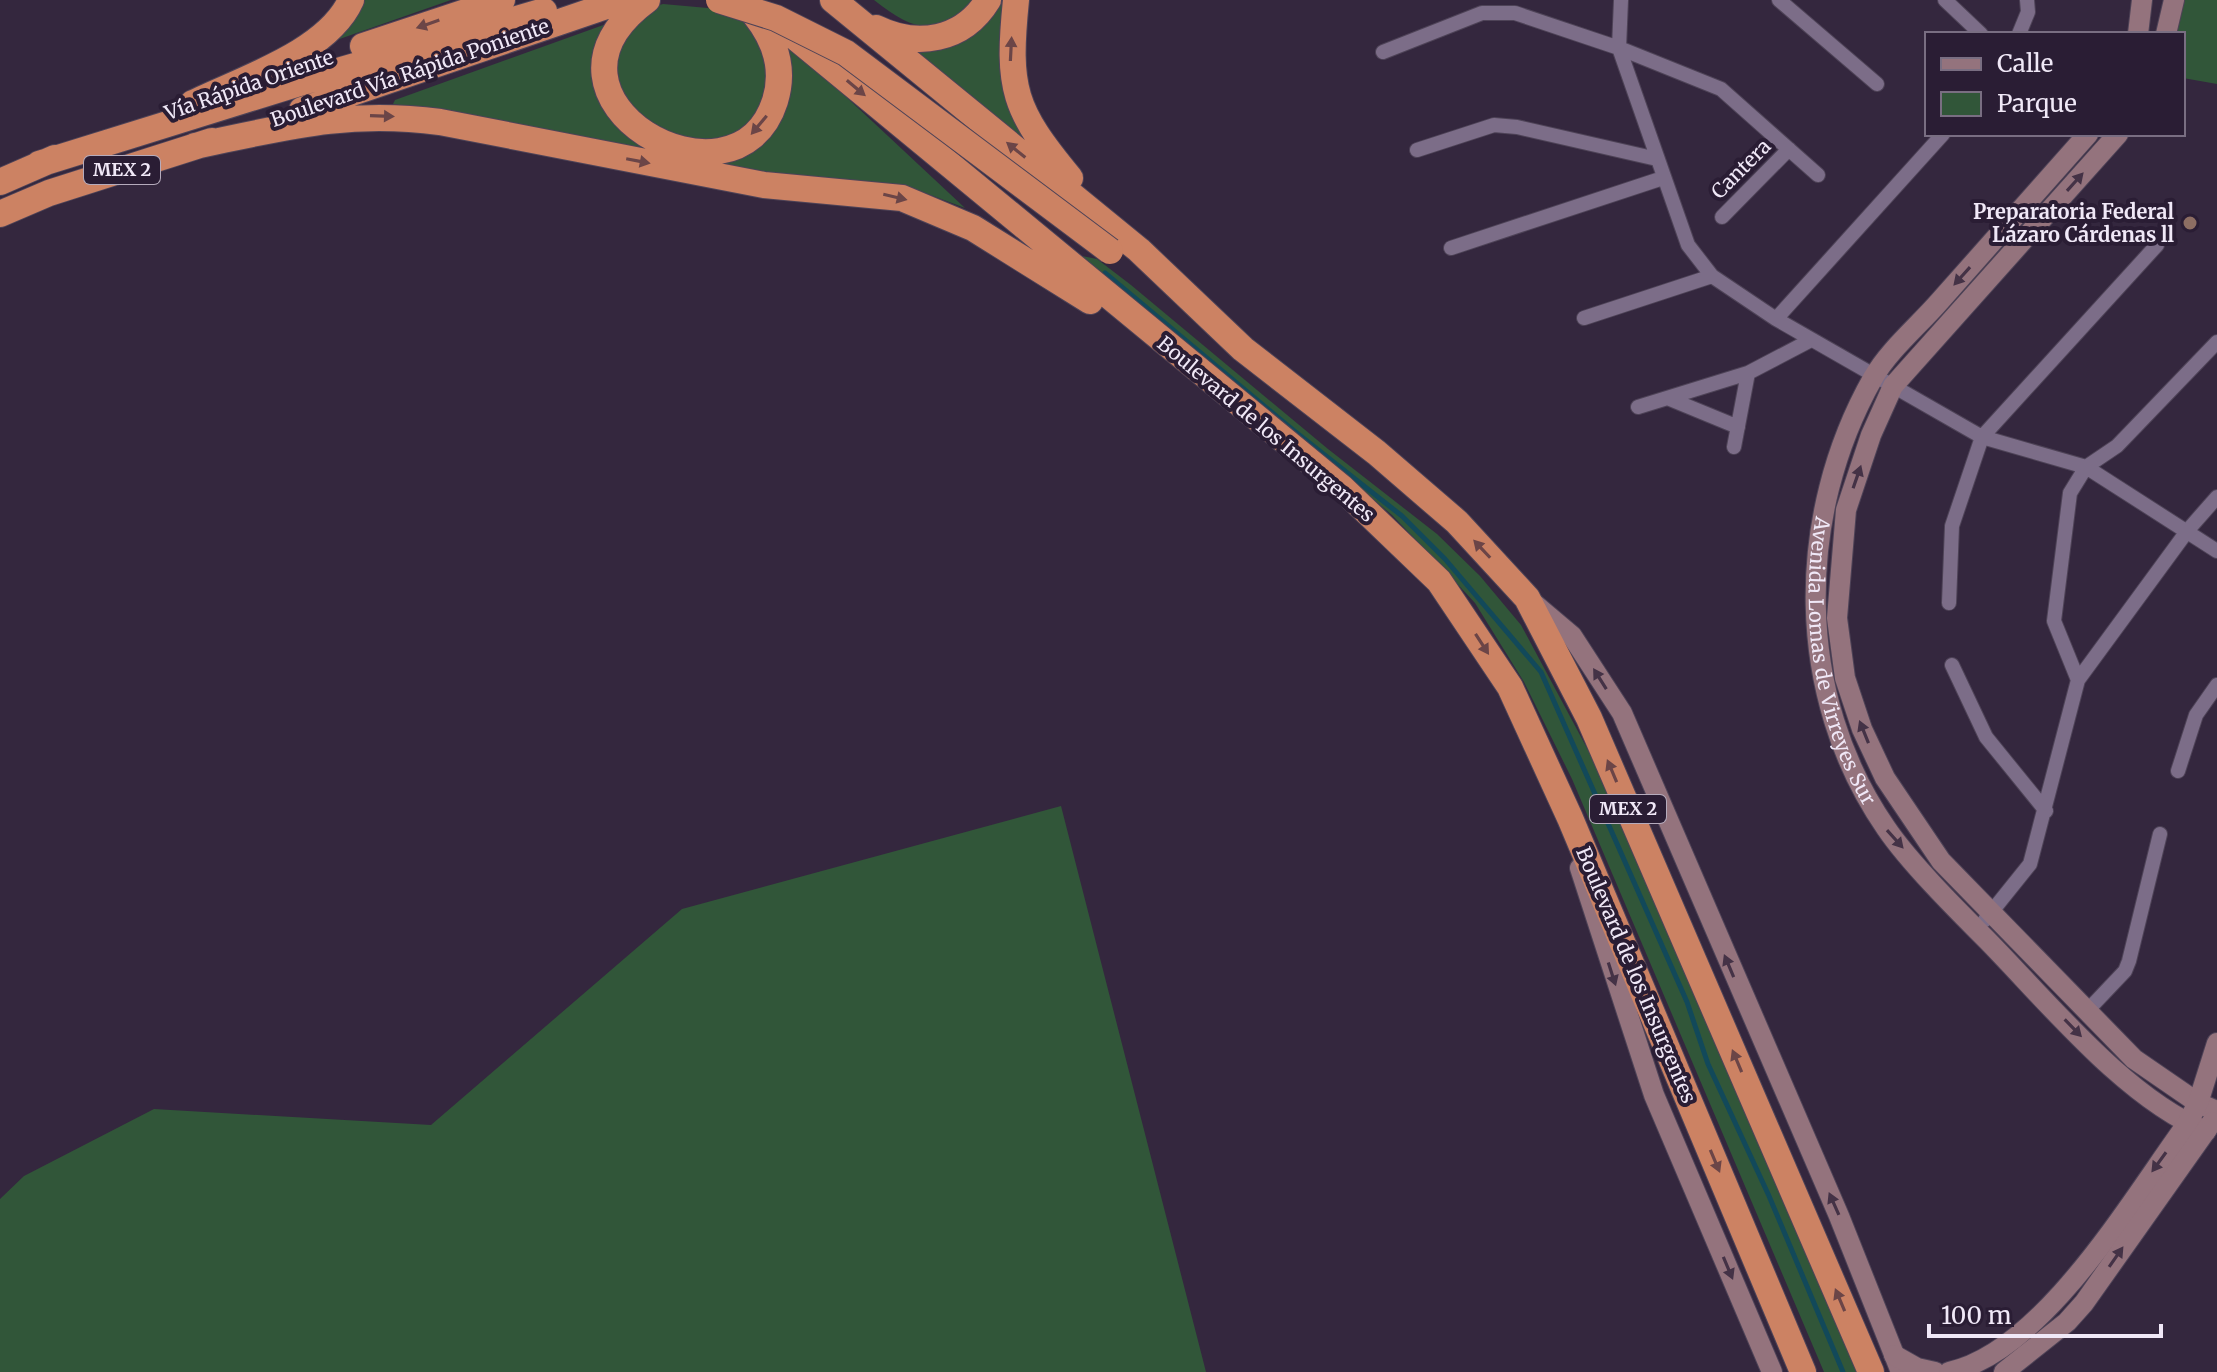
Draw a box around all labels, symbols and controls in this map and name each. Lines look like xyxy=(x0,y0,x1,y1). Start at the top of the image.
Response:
street label: Boulevard Vía Rápida Poniente xyxy=(267,13,552,132)
one-way arrow xyxy=(416,18,440,30)
legend xyxy=(1925,32,2185,136)
one-way arrow xyxy=(1005,36,1018,61)
street label: Vía Rápida Oriente xyxy=(160,44,337,125)
text: Calle xyxy=(1997,48,2053,79)
one-way arrow xyxy=(846,79,866,96)
text: Parque xyxy=(1997,88,2077,119)
one-way arrow xyxy=(370,110,395,123)
one-way arrow xyxy=(752,115,768,135)
street label: Cantera xyxy=(1706,133,1776,204)
one-way arrow xyxy=(1006,142,1026,158)
one-way arrow xyxy=(626,155,651,168)
road number: MEX 2 xyxy=(84,156,160,184)
one-way arrow xyxy=(2066,173,2084,192)
one-way arrow xyxy=(883,191,908,204)
place label: Preparatoria Federal Lázaro Cárdenas ll xyxy=(1973,199,2174,247)
marker: Preparatoria Federal Lázaro Cárdenas ll xyxy=(2181,214,2199,232)
one-way arrow xyxy=(1954,266,1971,286)
street label: Boulevard de los Insurgentes xyxy=(1153,330,1380,527)
one-way arrow xyxy=(1851,465,1863,489)
street label: Avenida Lomas de Virreyes Sur xyxy=(1804,514,1882,809)
one-way arrow xyxy=(1473,540,1491,559)
one-way arrow xyxy=(1474,634,1489,655)
one-way arrow xyxy=(1592,668,1607,689)
one-way arrow xyxy=(1857,719,1870,743)
one-way arrow xyxy=(1606,759,1619,783)
road number: MEX 2 xyxy=(1590,795,1666,823)
one-way arrow xyxy=(1886,829,1904,848)
street label: Boulevard de los Insurgentes xyxy=(1571,843,1702,1107)
one-way arrow xyxy=(1722,954,1735,978)
one-way arrow xyxy=(1607,962,1619,986)
one-way arrow xyxy=(2064,1018,2082,1037)
one-way arrow xyxy=(1731,1050,1744,1073)
one-way arrow xyxy=(1709,1149,1722,1173)
one-way arrow xyxy=(2151,1151,2167,1173)
one-way arrow xyxy=(1827,1193,1840,1216)
one-way arrow xyxy=(2108,1247,2124,1268)
one-way arrow xyxy=(1721,1256,1734,1279)
one-way arrow xyxy=(1833,1288,1846,1312)
scale bar xyxy=(1929,1288,2161,1338)
text: 100 m xyxy=(1941,1300,2012,1331)

